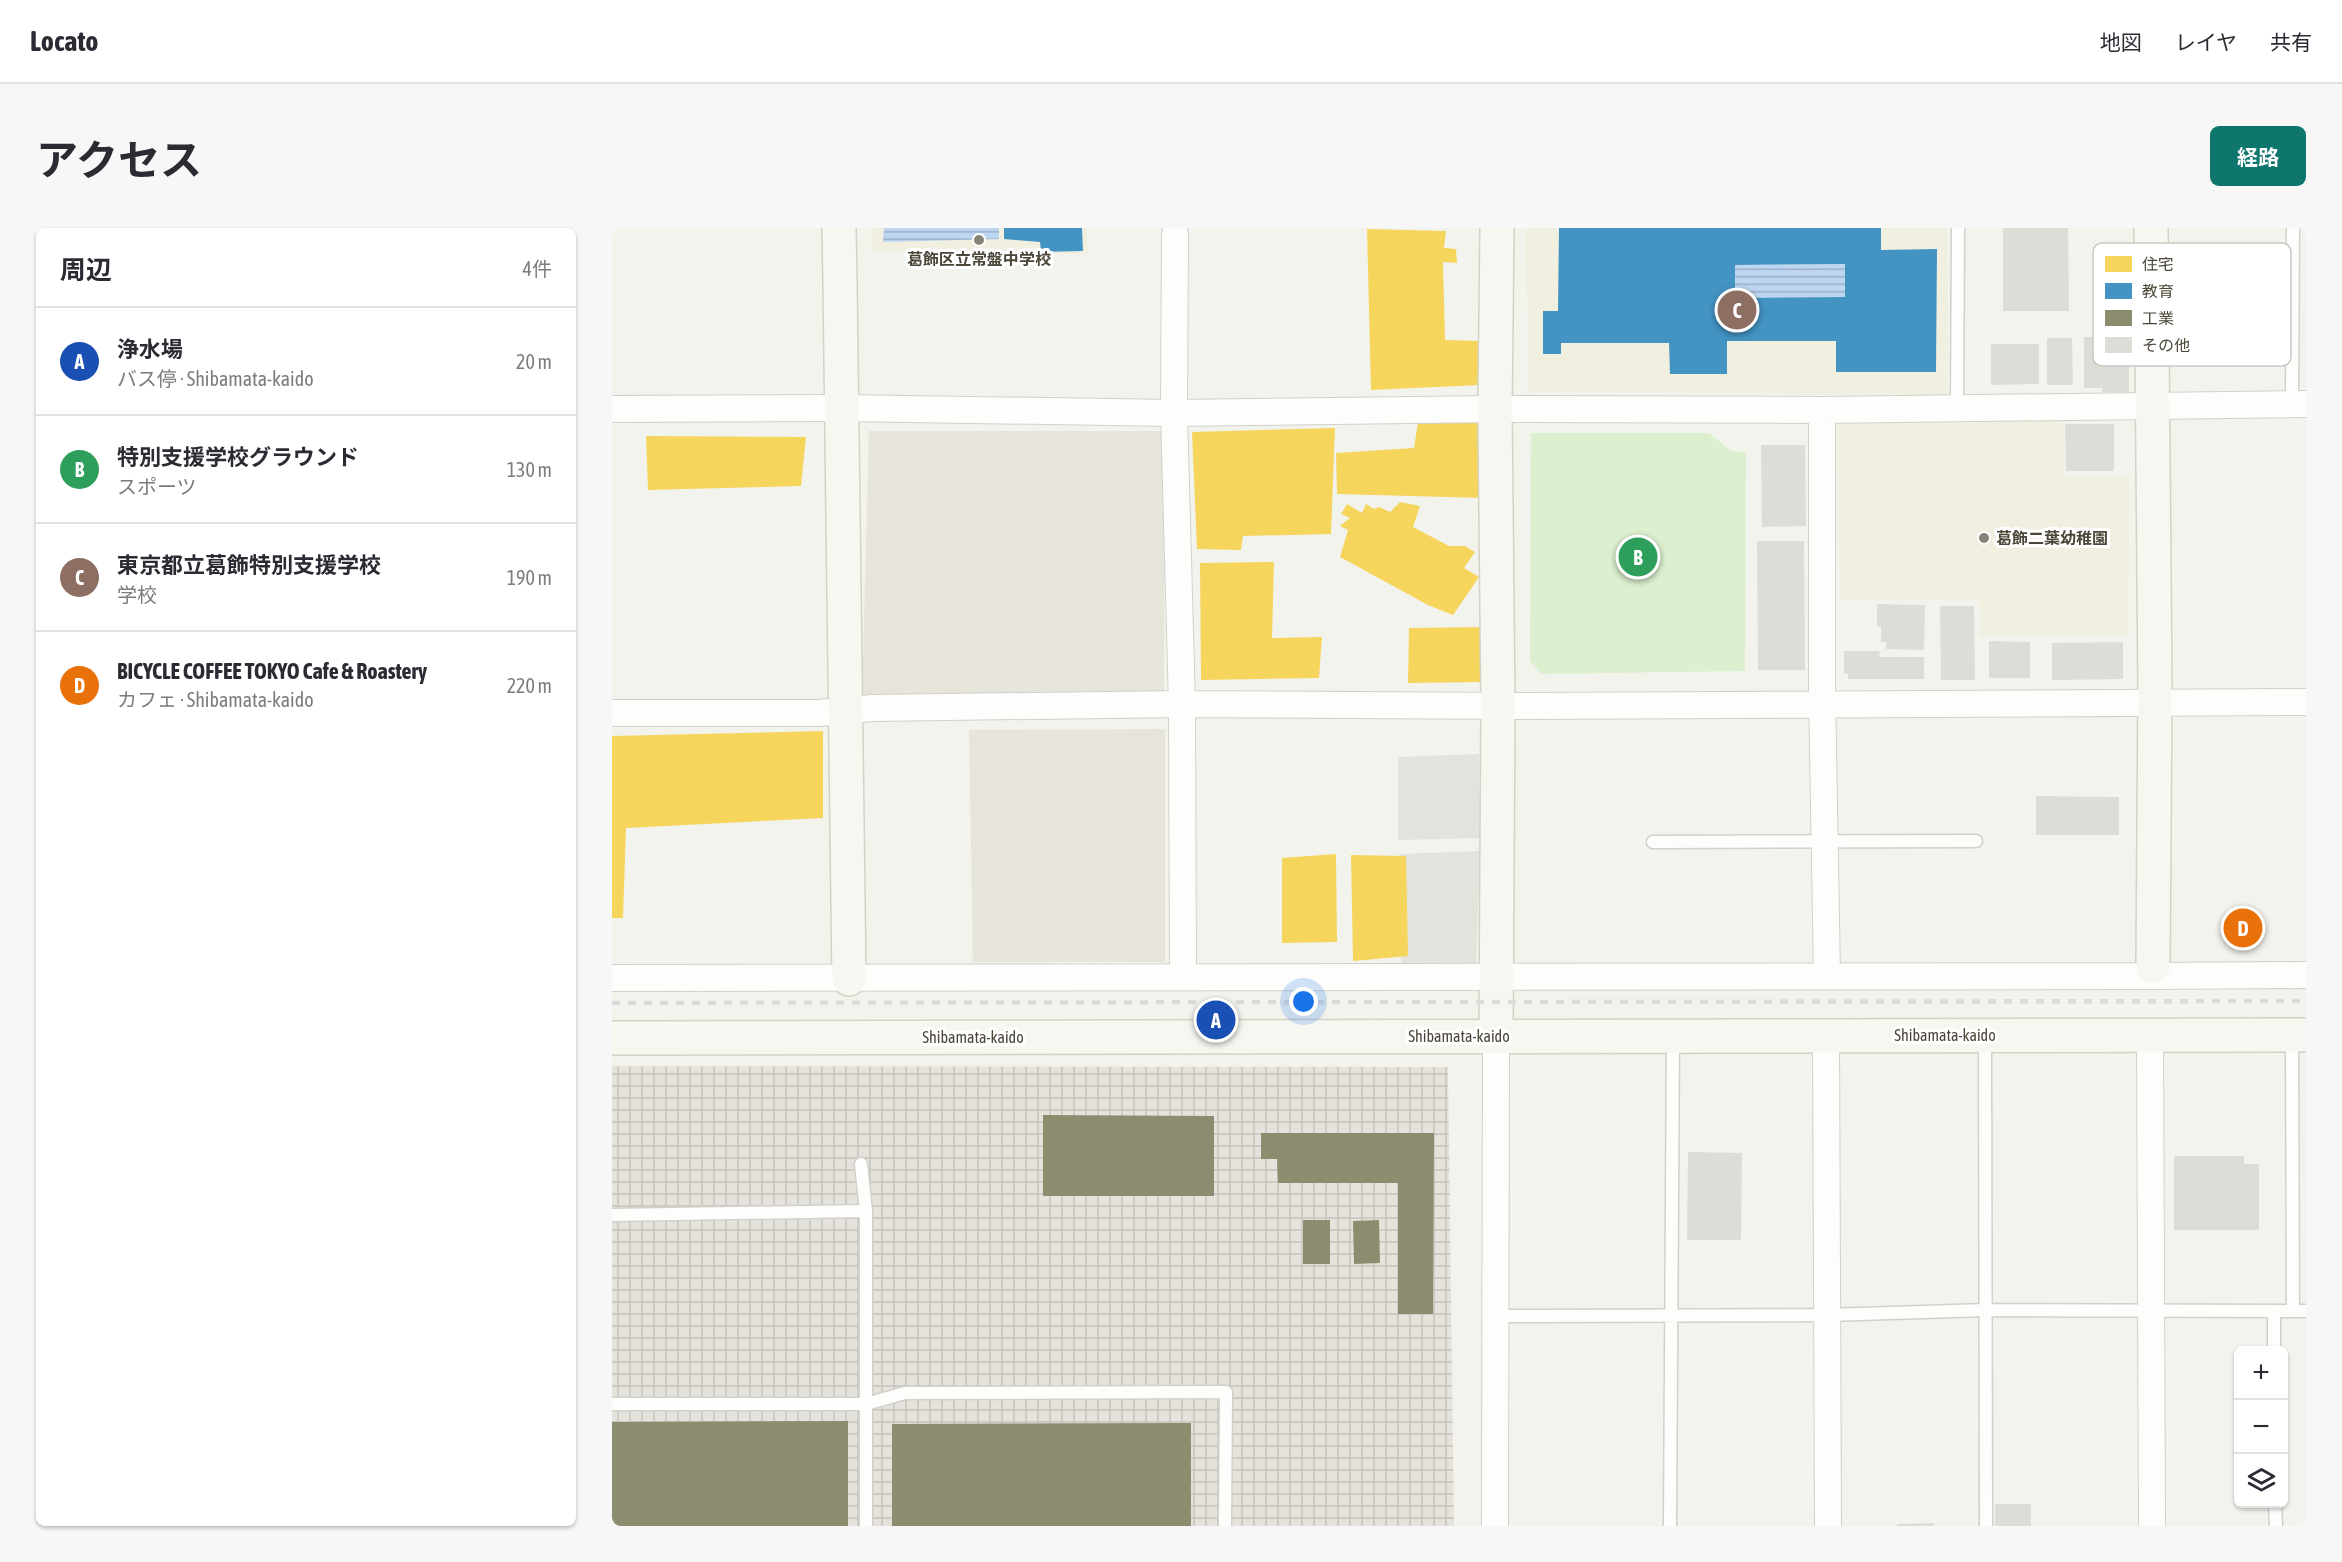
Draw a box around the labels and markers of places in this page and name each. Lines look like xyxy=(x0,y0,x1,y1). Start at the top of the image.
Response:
marker: 葛飾区立常盤中学校 xyxy=(972,233,986,247)
place label: 葛飾区立常盤中学校 xyxy=(907,250,1051,268)
pin: C xyxy=(1718,288,1756,332)
place label: 葛飾二葉幼稚園 xyxy=(1996,529,2108,547)
marker: 葛飾二葉幼稚園 xyxy=(1977,531,1991,545)
pin: B xyxy=(1618,534,1658,580)
pin: D xyxy=(2224,906,2262,950)
pin: A xyxy=(1196,998,1236,1042)

